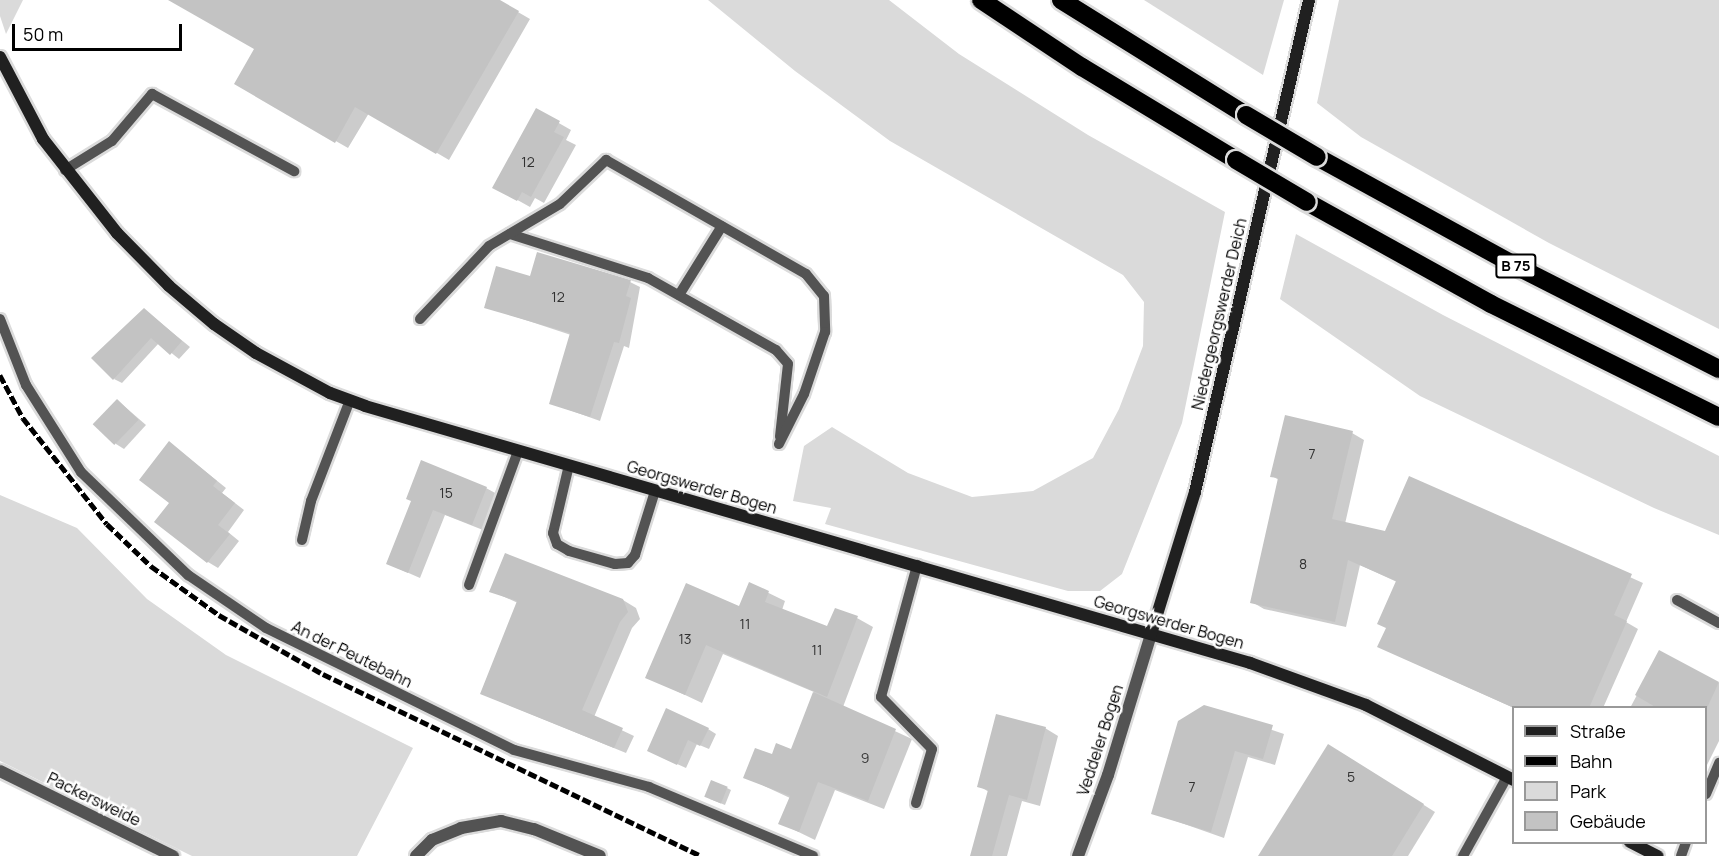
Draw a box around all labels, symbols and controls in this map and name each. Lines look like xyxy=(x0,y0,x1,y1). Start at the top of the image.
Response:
scale bar xyxy=(15,12,184,50)
text: 50 m xyxy=(23,22,63,46)
house number: 12 xyxy=(521,154,535,170)
street label: Niedergeorgswerder Deich xyxy=(1188,216,1250,412)
road number: B 75 xyxy=(1495,254,1537,278)
house number: 12 xyxy=(551,289,565,305)
house number: 7 xyxy=(1308,446,1316,462)
street label: Georgswerder Bogen xyxy=(625,456,779,518)
house number: 15 xyxy=(439,485,453,501)
house number: 8 xyxy=(1299,556,1307,572)
street label: Georgswerder Bogen xyxy=(1092,591,1246,653)
street label: An der Peutebahn xyxy=(289,616,415,692)
house number: 11 xyxy=(740,616,750,632)
house number: 13 xyxy=(678,631,692,647)
house number: 11 xyxy=(812,642,822,658)
street label: Veddeler Bogen xyxy=(1073,682,1127,798)
legend xyxy=(1512,706,1707,844)
text: Straße xyxy=(1570,719,1626,743)
text: Bahn xyxy=(1570,749,1612,773)
house number: 9 xyxy=(861,750,869,766)
street label: Packersweide xyxy=(44,768,144,830)
house number: 5 xyxy=(1347,769,1355,785)
house number: 7 xyxy=(1188,779,1196,795)
text: Park xyxy=(1570,779,1606,803)
text: Gebäude xyxy=(1570,809,1646,833)

